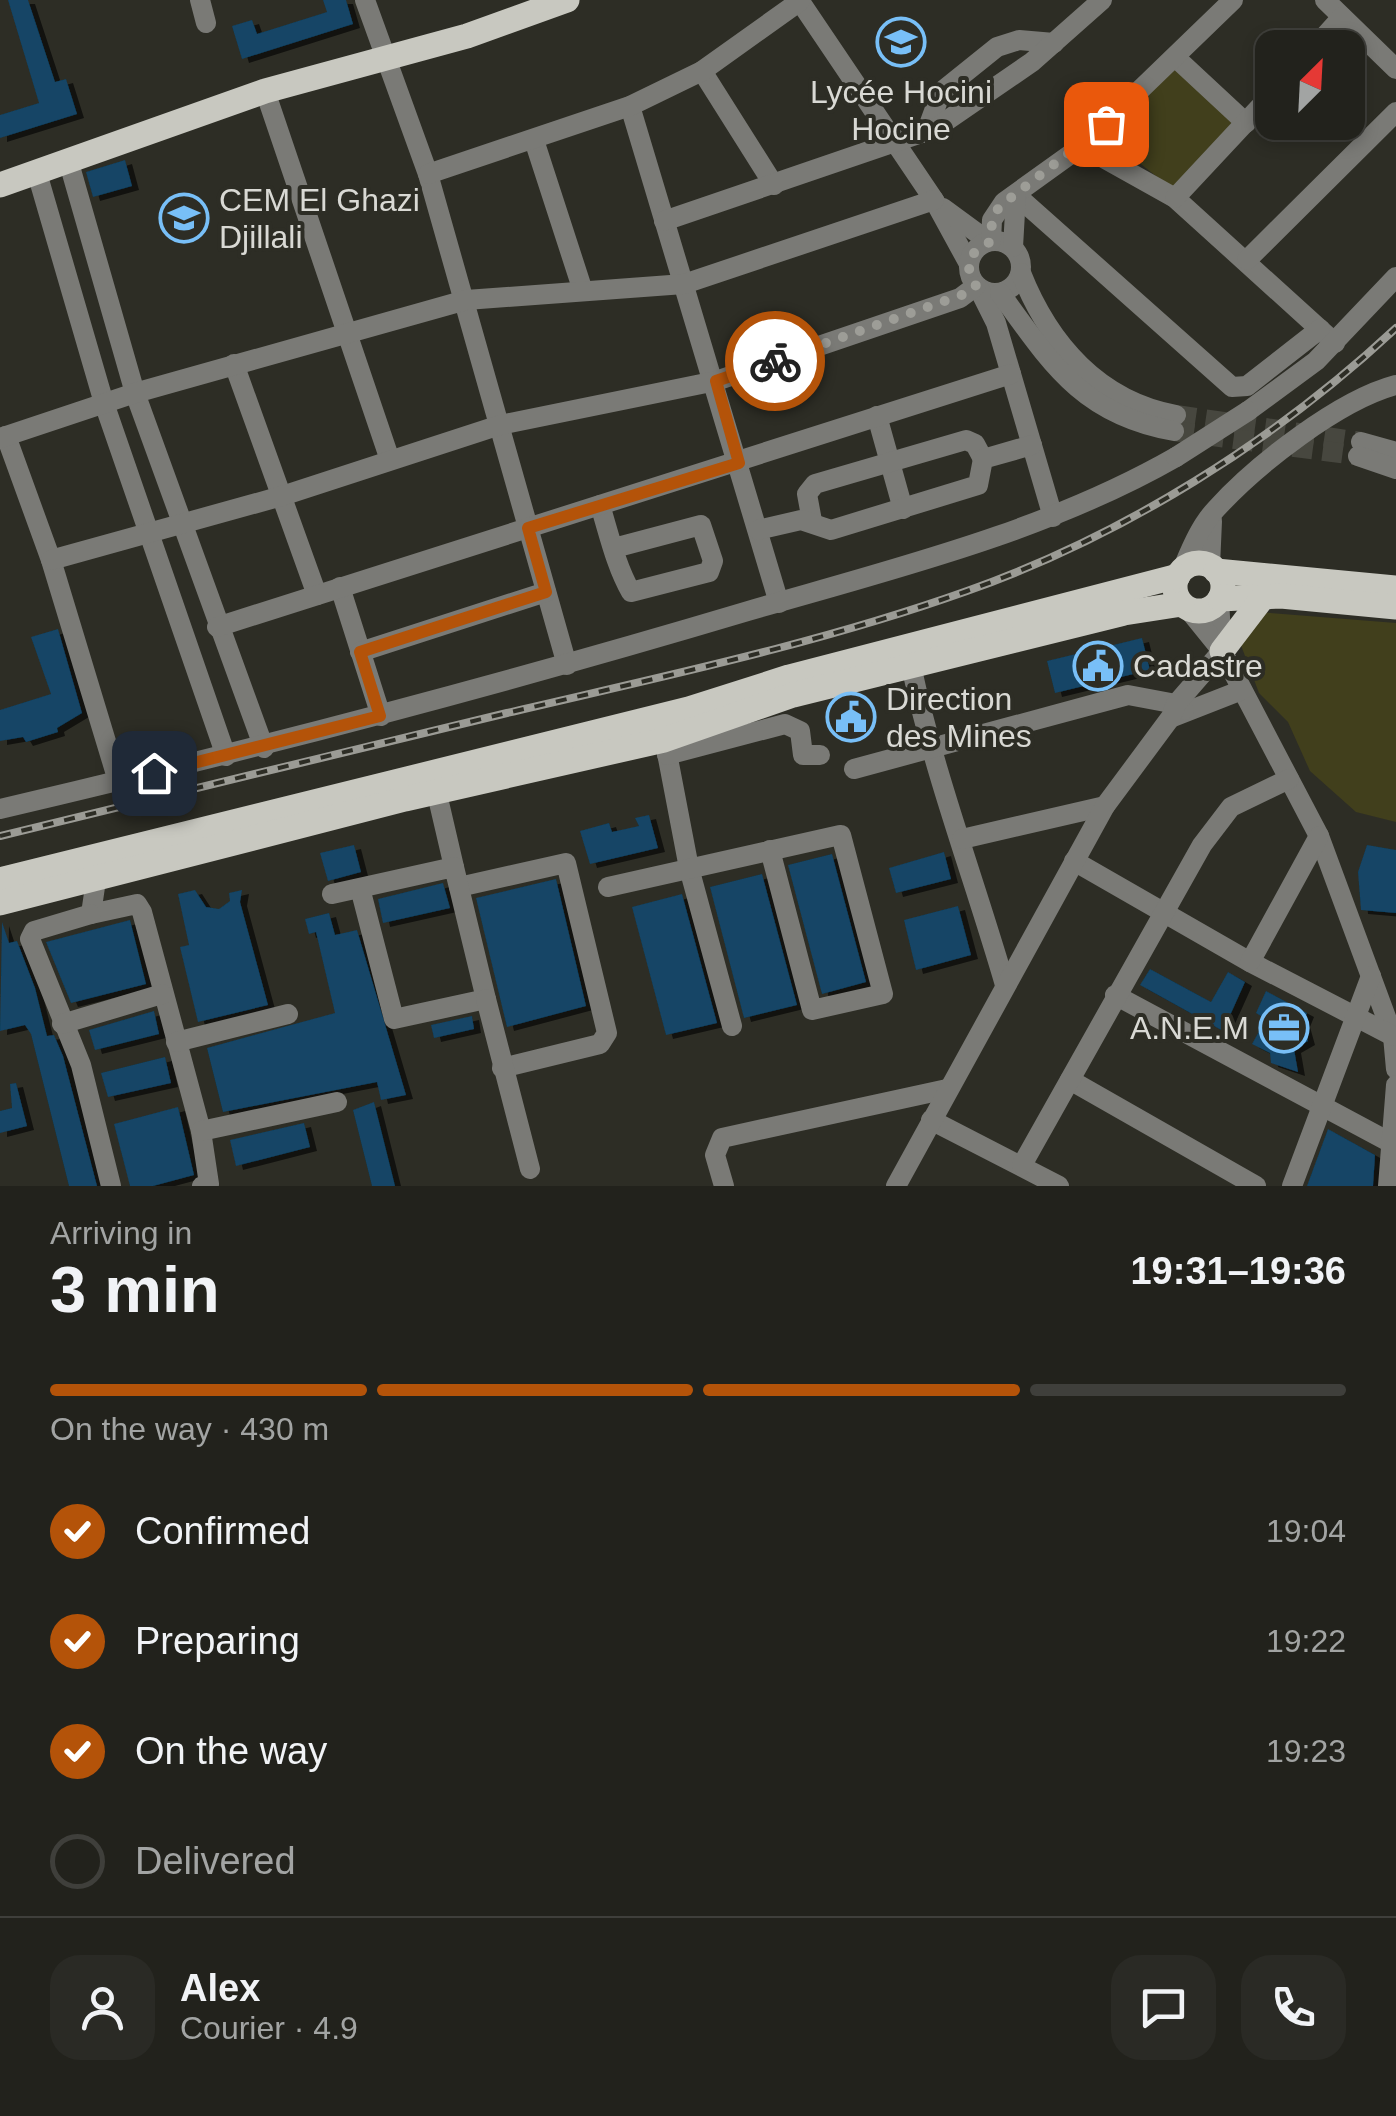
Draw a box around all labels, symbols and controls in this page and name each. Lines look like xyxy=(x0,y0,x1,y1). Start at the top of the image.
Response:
school or university icon: Lycée Hocini Hocine xyxy=(875,16,927,68)
north arrow xyxy=(1255,30,1365,140)
map controls xyxy=(1255,30,1365,140)
place label: Lycée Hocini Hocine xyxy=(810,74,992,147)
pin xyxy=(1064,82,1149,167)
icon: bag xyxy=(1079,97,1134,152)
place label: CEM El Ghazi Djillali xyxy=(219,182,420,255)
school or university icon: CEM El Ghazi Djillali xyxy=(158,192,210,244)
courier xyxy=(725,311,825,411)
icon: bike xyxy=(748,334,803,389)
public building icon: Cadastre xyxy=(1072,640,1124,692)
place label: Cadastre xyxy=(1133,648,1263,684)
place label: Direction des Mines xyxy=(886,681,1032,754)
public building icon: Direction des Mines xyxy=(825,691,877,743)
pin xyxy=(112,731,197,816)
icon: home xyxy=(127,746,182,801)
office icon: A.N.E.M xyxy=(1258,1002,1310,1054)
place label: A.N.E.M xyxy=(1130,1010,1249,1046)
text: Arriving in xyxy=(50,1215,192,1251)
text: 19:31–19:36 xyxy=(1130,1250,1346,1292)
text: 3 min xyxy=(50,1253,220,1326)
text: On the way · 430 m xyxy=(50,1411,329,1447)
icon: check xyxy=(50,1504,105,1559)
text: Confirmed xyxy=(135,1510,310,1552)
text: 19:04 xyxy=(1266,1513,1346,1549)
icon: check xyxy=(50,1614,105,1669)
text: Preparing xyxy=(135,1620,300,1662)
text: 19:22 xyxy=(1266,1623,1346,1659)
icon: check xyxy=(50,1724,105,1779)
text: On the way xyxy=(135,1730,327,1772)
text: 19:23 xyxy=(1266,1733,1346,1769)
text: Delivered xyxy=(135,1840,296,1882)
button: person xyxy=(50,1955,155,2060)
button: chat xyxy=(1111,1955,1216,2060)
button: phone xyxy=(1241,1955,1346,2060)
text: Alex xyxy=(180,1967,260,2009)
text: Courier · 4.9 xyxy=(180,2010,358,2046)

